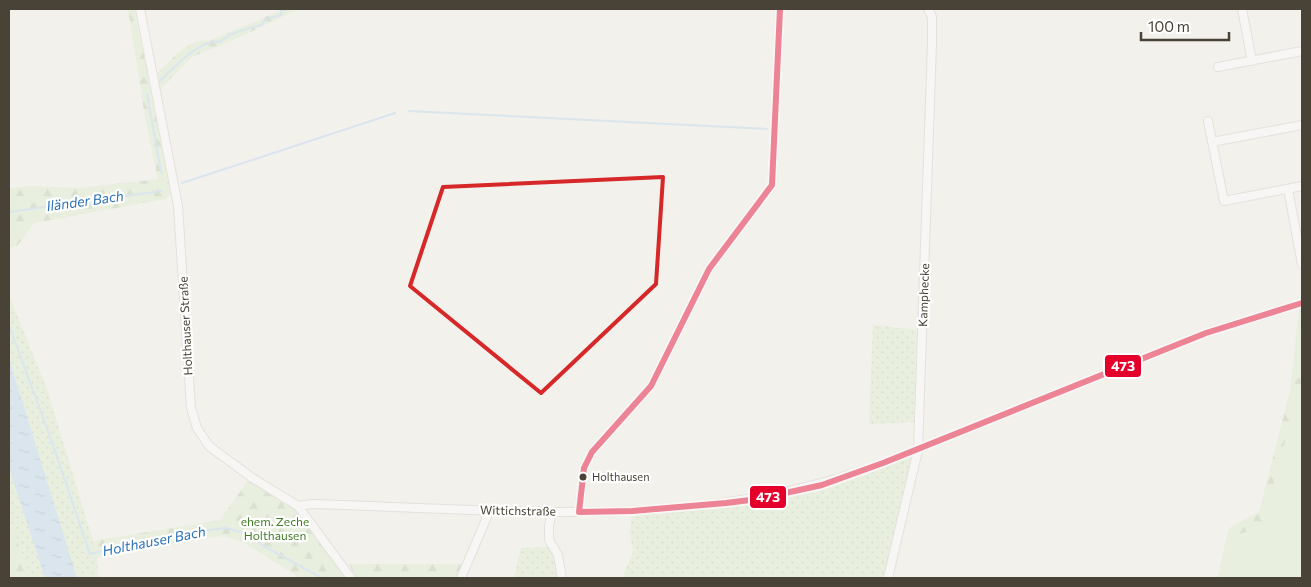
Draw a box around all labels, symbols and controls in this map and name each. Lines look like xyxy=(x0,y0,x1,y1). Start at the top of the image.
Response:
scale bar xyxy=(1141,10,1228,42)
text: 100 m xyxy=(1148,17,1190,35)
water label: Iländer Bach xyxy=(45,187,125,214)
street label: Kamphecke xyxy=(915,263,931,327)
street label: Holthauser Straße xyxy=(175,276,195,376)
line badge: 473 xyxy=(1104,354,1142,378)
text: 473 xyxy=(1111,357,1135,374)
place label: Holthausen xyxy=(592,470,649,483)
marker: Holthausen xyxy=(578,472,588,482)
line badge: 473 xyxy=(749,485,787,509)
text: 473 xyxy=(756,488,780,505)
street label: Wittichstraße xyxy=(480,502,556,518)
park label: ehem. Zeche Holthausen xyxy=(241,514,309,542)
water label: Holthauser Bach xyxy=(101,522,207,559)

